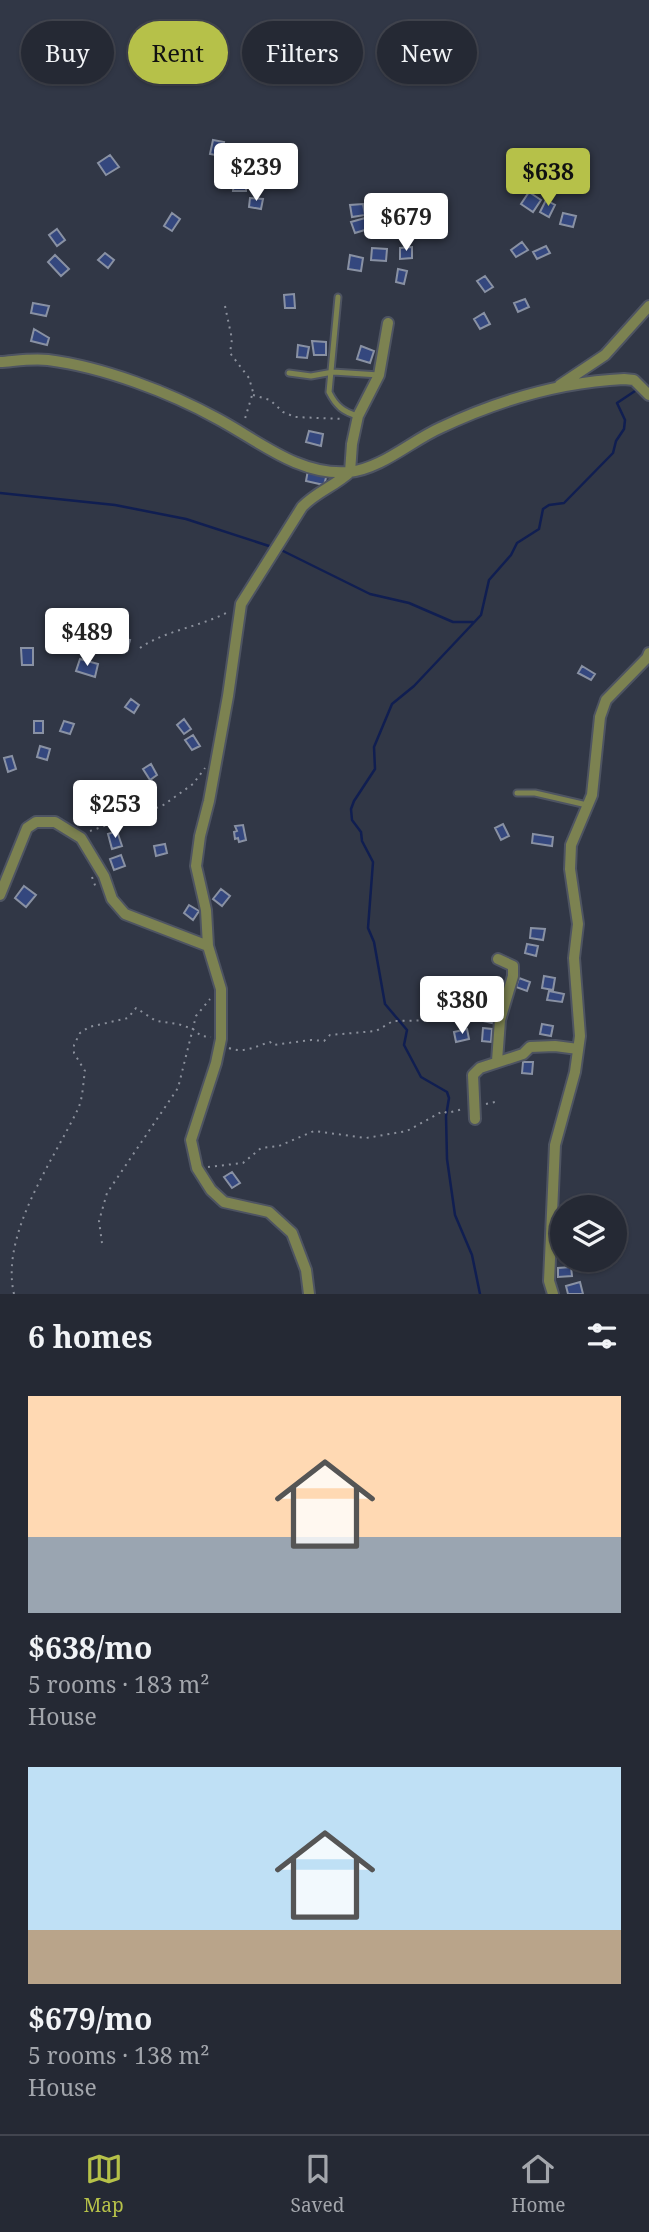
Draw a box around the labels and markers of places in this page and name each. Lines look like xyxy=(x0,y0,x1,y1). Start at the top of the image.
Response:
pin: $239 xyxy=(215,144,297,203)
pin: $638 xyxy=(507,148,589,208)
pin: $679 xyxy=(365,194,447,253)
pin: $489 xyxy=(46,608,128,668)
pin: $253 xyxy=(74,780,156,840)
pin: $380 xyxy=(421,976,503,1036)

